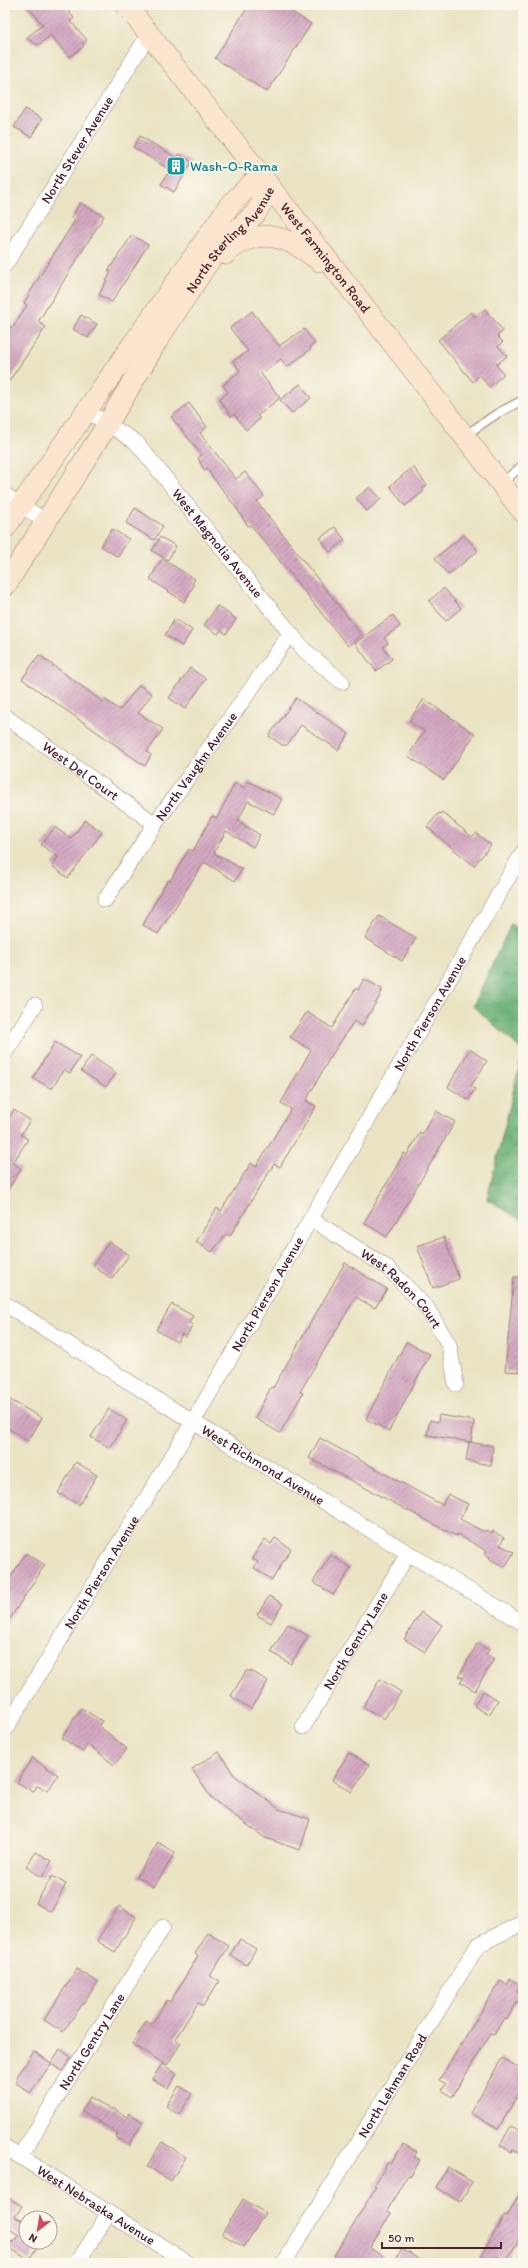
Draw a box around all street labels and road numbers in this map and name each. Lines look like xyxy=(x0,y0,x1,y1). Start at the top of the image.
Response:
street label: North Stever Avenue xyxy=(37,93,117,207)
street label: North Sterling Avenue xyxy=(182,183,278,296)
street label: West Farmington Road xyxy=(276,199,374,317)
street label: West Magnolia Avenue xyxy=(168,485,267,602)
street label: North Vaughn Avenue xyxy=(152,708,241,824)
street label: West Del Court xyxy=(39,738,122,804)
street label: North Pierson Avenue xyxy=(390,953,470,1074)
street label: North Pierson Avenue xyxy=(228,1233,308,1355)
street label: West Radon Court xyxy=(357,1245,445,1332)
street label: West Richmond Avenue xyxy=(198,1421,328,1509)
street label: North Pierson Avenue xyxy=(61,1512,143,1632)
street label: North Gentry Lane xyxy=(320,1589,392,1693)
street label: North Gentry Lane xyxy=(55,1990,129,2093)
street label: North Lehman Road xyxy=(354,2030,431,2141)
street label: West Nebraska Avenue xyxy=(34,2161,158,2249)

